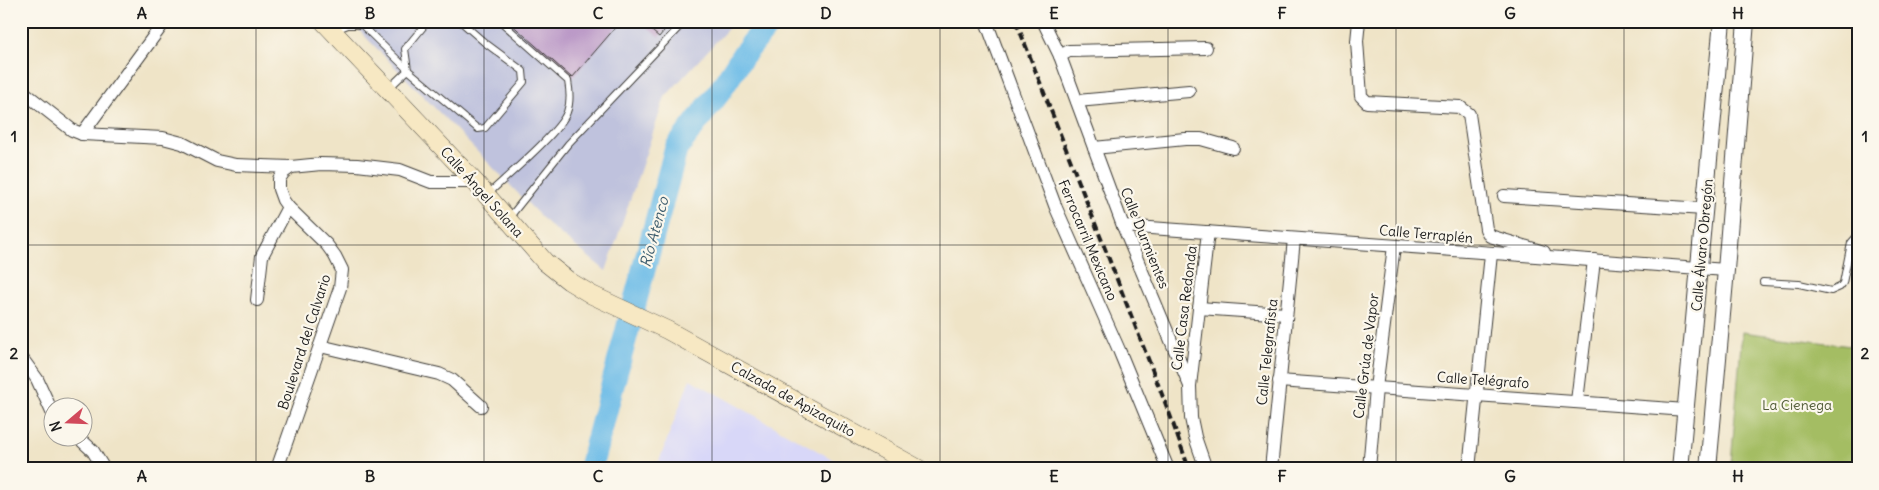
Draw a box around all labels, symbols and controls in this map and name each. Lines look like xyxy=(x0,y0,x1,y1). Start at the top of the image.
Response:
text: A xyxy=(137,3,147,23)
text: B xyxy=(365,3,376,23)
text: C xyxy=(593,3,604,23)
text: D xyxy=(820,3,832,23)
text: E xyxy=(1049,3,1059,23)
text: F xyxy=(1277,3,1287,23)
text: G xyxy=(1504,3,1516,23)
text: H xyxy=(1732,3,1744,23)
text: 1 xyxy=(11,126,17,146)
text: 1 xyxy=(1862,126,1868,146)
street label: Calle Ángel Solana xyxy=(436,143,528,241)
street label: Ferrocarril Mexicano xyxy=(1054,177,1122,303)
street label: Calle Álvaro Obregón xyxy=(1687,178,1717,312)
street label: Calle Durmientes xyxy=(1117,185,1173,291)
water label: Río Atenco xyxy=(636,193,673,269)
street label: Calle Terraplén xyxy=(1378,221,1474,247)
street label: Calle Casa Redonda xyxy=(1167,245,1201,371)
street label: Boulevard del Calvario xyxy=(274,272,334,412)
street label: Calle Grúa de Vapor xyxy=(1349,292,1383,420)
street label: Calle Telegrafista xyxy=(1252,298,1282,406)
text: 2 xyxy=(10,343,19,363)
text: 2 xyxy=(1861,343,1870,363)
street label: Calzada de Apizaquito xyxy=(728,357,859,441)
street label: Calle Telégrafo xyxy=(1436,368,1530,392)
park label: La Cienega xyxy=(1762,396,1832,414)
north arrow xyxy=(42,398,92,448)
text: N xyxy=(46,419,66,434)
text: A xyxy=(137,466,147,486)
text: B xyxy=(365,466,376,486)
text: C xyxy=(593,466,604,486)
text: D xyxy=(820,466,832,486)
text: E xyxy=(1049,466,1059,486)
text: F xyxy=(1277,466,1287,486)
text: G xyxy=(1504,466,1516,486)
text: H xyxy=(1732,466,1744,486)

